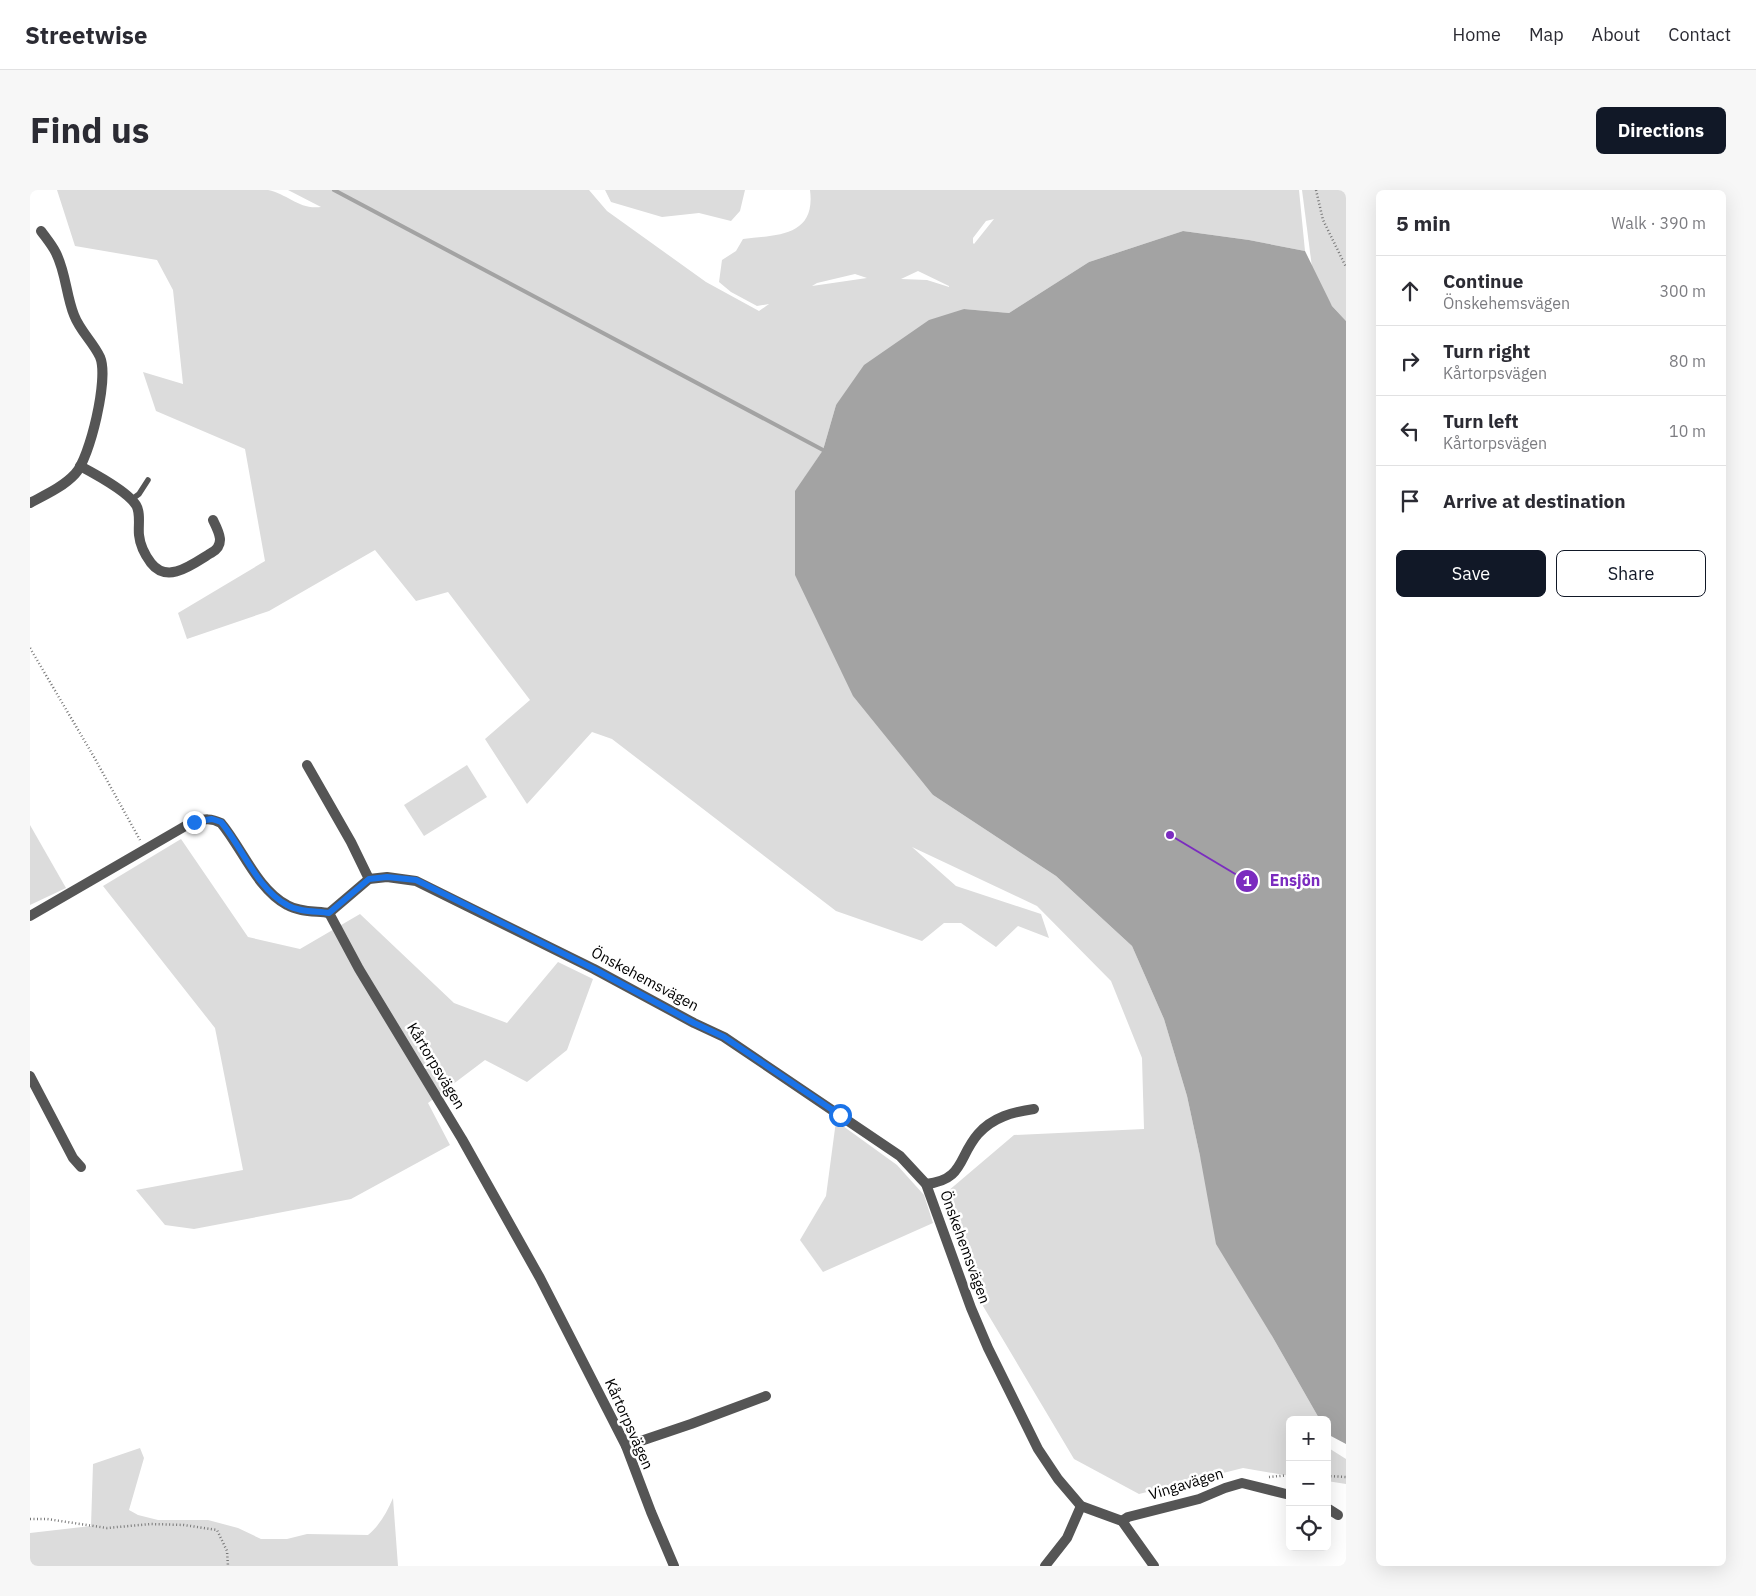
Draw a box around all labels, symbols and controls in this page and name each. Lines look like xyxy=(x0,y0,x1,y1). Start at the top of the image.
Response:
text: Streetwise xyxy=(25,19,147,51)
text: Home xyxy=(1453,23,1501,46)
text: Map xyxy=(1529,23,1564,46)
text: About xyxy=(1592,23,1640,46)
text: Contact xyxy=(1668,23,1731,46)
text: Find us xyxy=(30,107,149,153)
button: Directions xyxy=(1596,107,1726,154)
text: 5 min xyxy=(1396,209,1451,237)
text: Walk · 390 m xyxy=(1611,213,1706,233)
text: Continue xyxy=(1443,269,1523,293)
icon: ahead xyxy=(1396,277,1424,305)
text: 300 m xyxy=(1659,281,1706,301)
text: Önskehemsvägen xyxy=(1443,293,1570,313)
text: Turn right xyxy=(1443,339,1530,363)
icon: right xyxy=(1396,347,1424,375)
text: 80 m xyxy=(1669,351,1706,371)
text: Kårtorpsvägen xyxy=(1443,363,1547,383)
text: Turn left xyxy=(1443,409,1519,433)
icon: left xyxy=(1396,417,1424,445)
text: 10 m xyxy=(1669,421,1706,441)
text: Kårtorpsvägen xyxy=(1443,433,1547,453)
icon: arrive xyxy=(1396,487,1424,515)
text: Arrive at destination xyxy=(1443,489,1626,513)
button: Save xyxy=(1396,550,1546,597)
button: Share xyxy=(1556,550,1706,597)
route end xyxy=(183,811,206,834)
callout: Ensjön xyxy=(1235,865,1330,896)
text: Ensjön xyxy=(1270,870,1320,890)
text: 1 xyxy=(1242,871,1252,890)
street label: Önskehemsvägen xyxy=(588,942,702,1015)
street label: Kårtorpsvägen xyxy=(403,1019,470,1112)
route start xyxy=(829,1104,852,1127)
street label: Önskehemsvägen xyxy=(936,1188,995,1306)
street label: Kårtorpsvägen xyxy=(601,1375,658,1472)
map controls xyxy=(1286,1416,1331,1551)
button: + xyxy=(1286,1416,1331,1461)
button: − xyxy=(1286,1461,1331,1506)
street label: Vingavägen xyxy=(1146,1463,1225,1504)
button: locate xyxy=(1286,1506,1331,1551)

